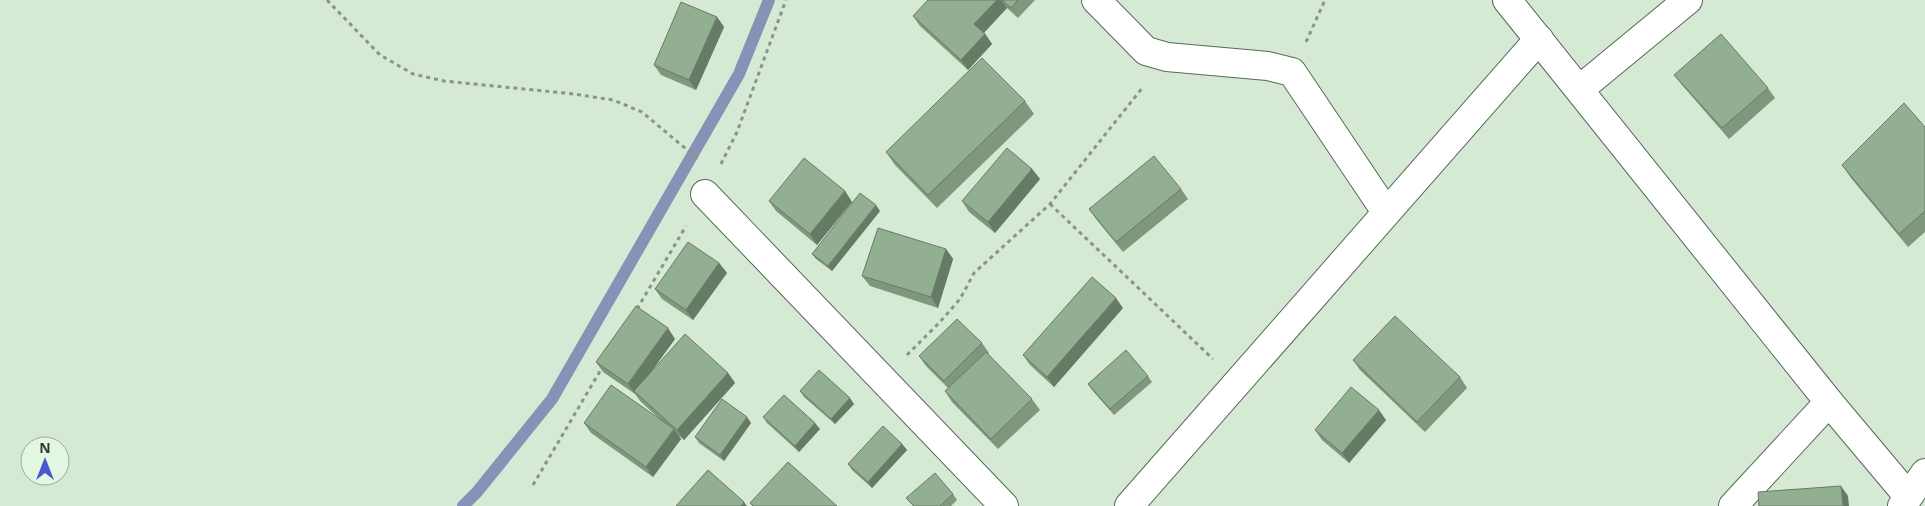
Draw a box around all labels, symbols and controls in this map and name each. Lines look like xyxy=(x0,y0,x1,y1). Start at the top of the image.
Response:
north arrow xyxy=(20,436,70,486)
text: N xyxy=(39,438,51,457)

